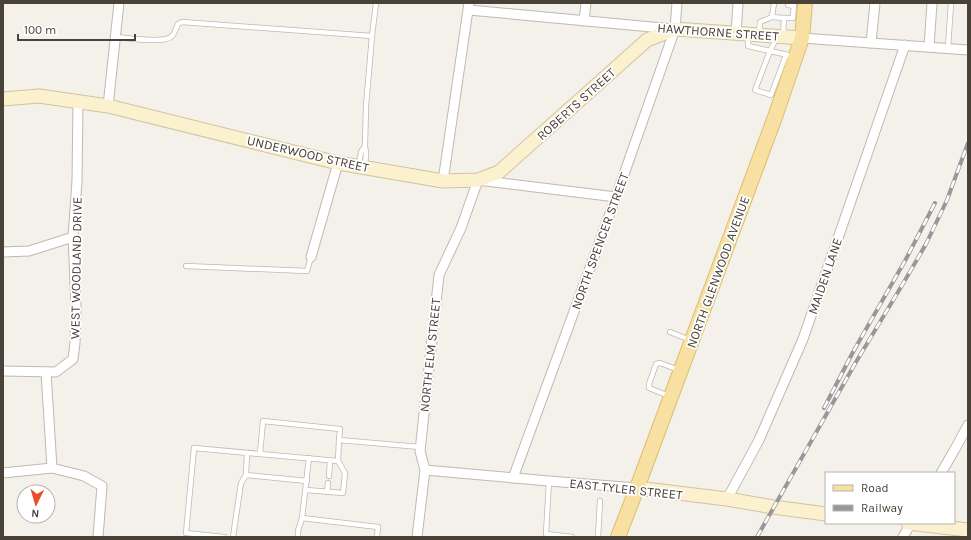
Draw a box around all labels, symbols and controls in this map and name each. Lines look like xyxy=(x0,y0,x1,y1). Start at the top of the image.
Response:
scale bar xyxy=(18,16,135,42)
street label: HAWTHORNE STREET xyxy=(657,20,780,44)
text: 100 m xyxy=(24,23,56,37)
street label: ROBERTS STREET xyxy=(534,64,619,143)
street label: UNDERWOOD STREET xyxy=(246,133,371,175)
street label: NORTH SPENCER STREET xyxy=(568,170,632,311)
street label: NORTH GLENWOOD AVENUE xyxy=(683,194,753,350)
street label: WEST WOODLAND DRIVE xyxy=(67,197,85,339)
street label: MAIDEN LANE xyxy=(805,236,845,316)
street label: NORTH ELM STREET xyxy=(417,297,443,413)
legend xyxy=(825,472,955,524)
street label: EAST TYLER STREET xyxy=(569,476,684,502)
text: Road xyxy=(861,481,889,495)
north arrow xyxy=(16,484,56,524)
text: Railway xyxy=(861,501,903,515)
text: N xyxy=(31,507,40,520)

